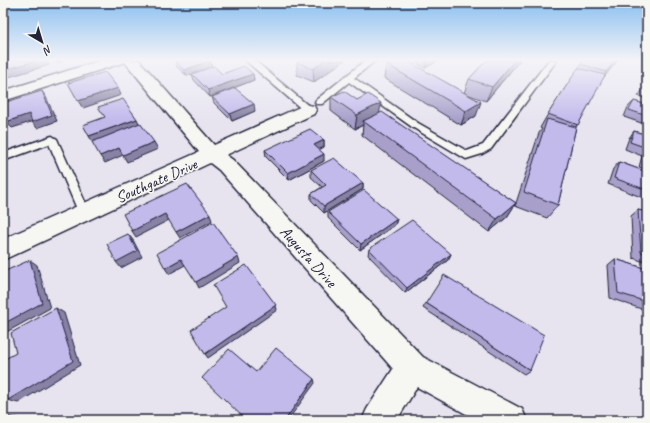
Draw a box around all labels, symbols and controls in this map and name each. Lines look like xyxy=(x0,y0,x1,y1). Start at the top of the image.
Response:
north arrow xyxy=(22,22,62,62)
text: N xyxy=(39,42,55,59)
street label: Southgate Drive xyxy=(113,153,202,208)
street label: Augusta Drive xyxy=(276,222,342,293)

